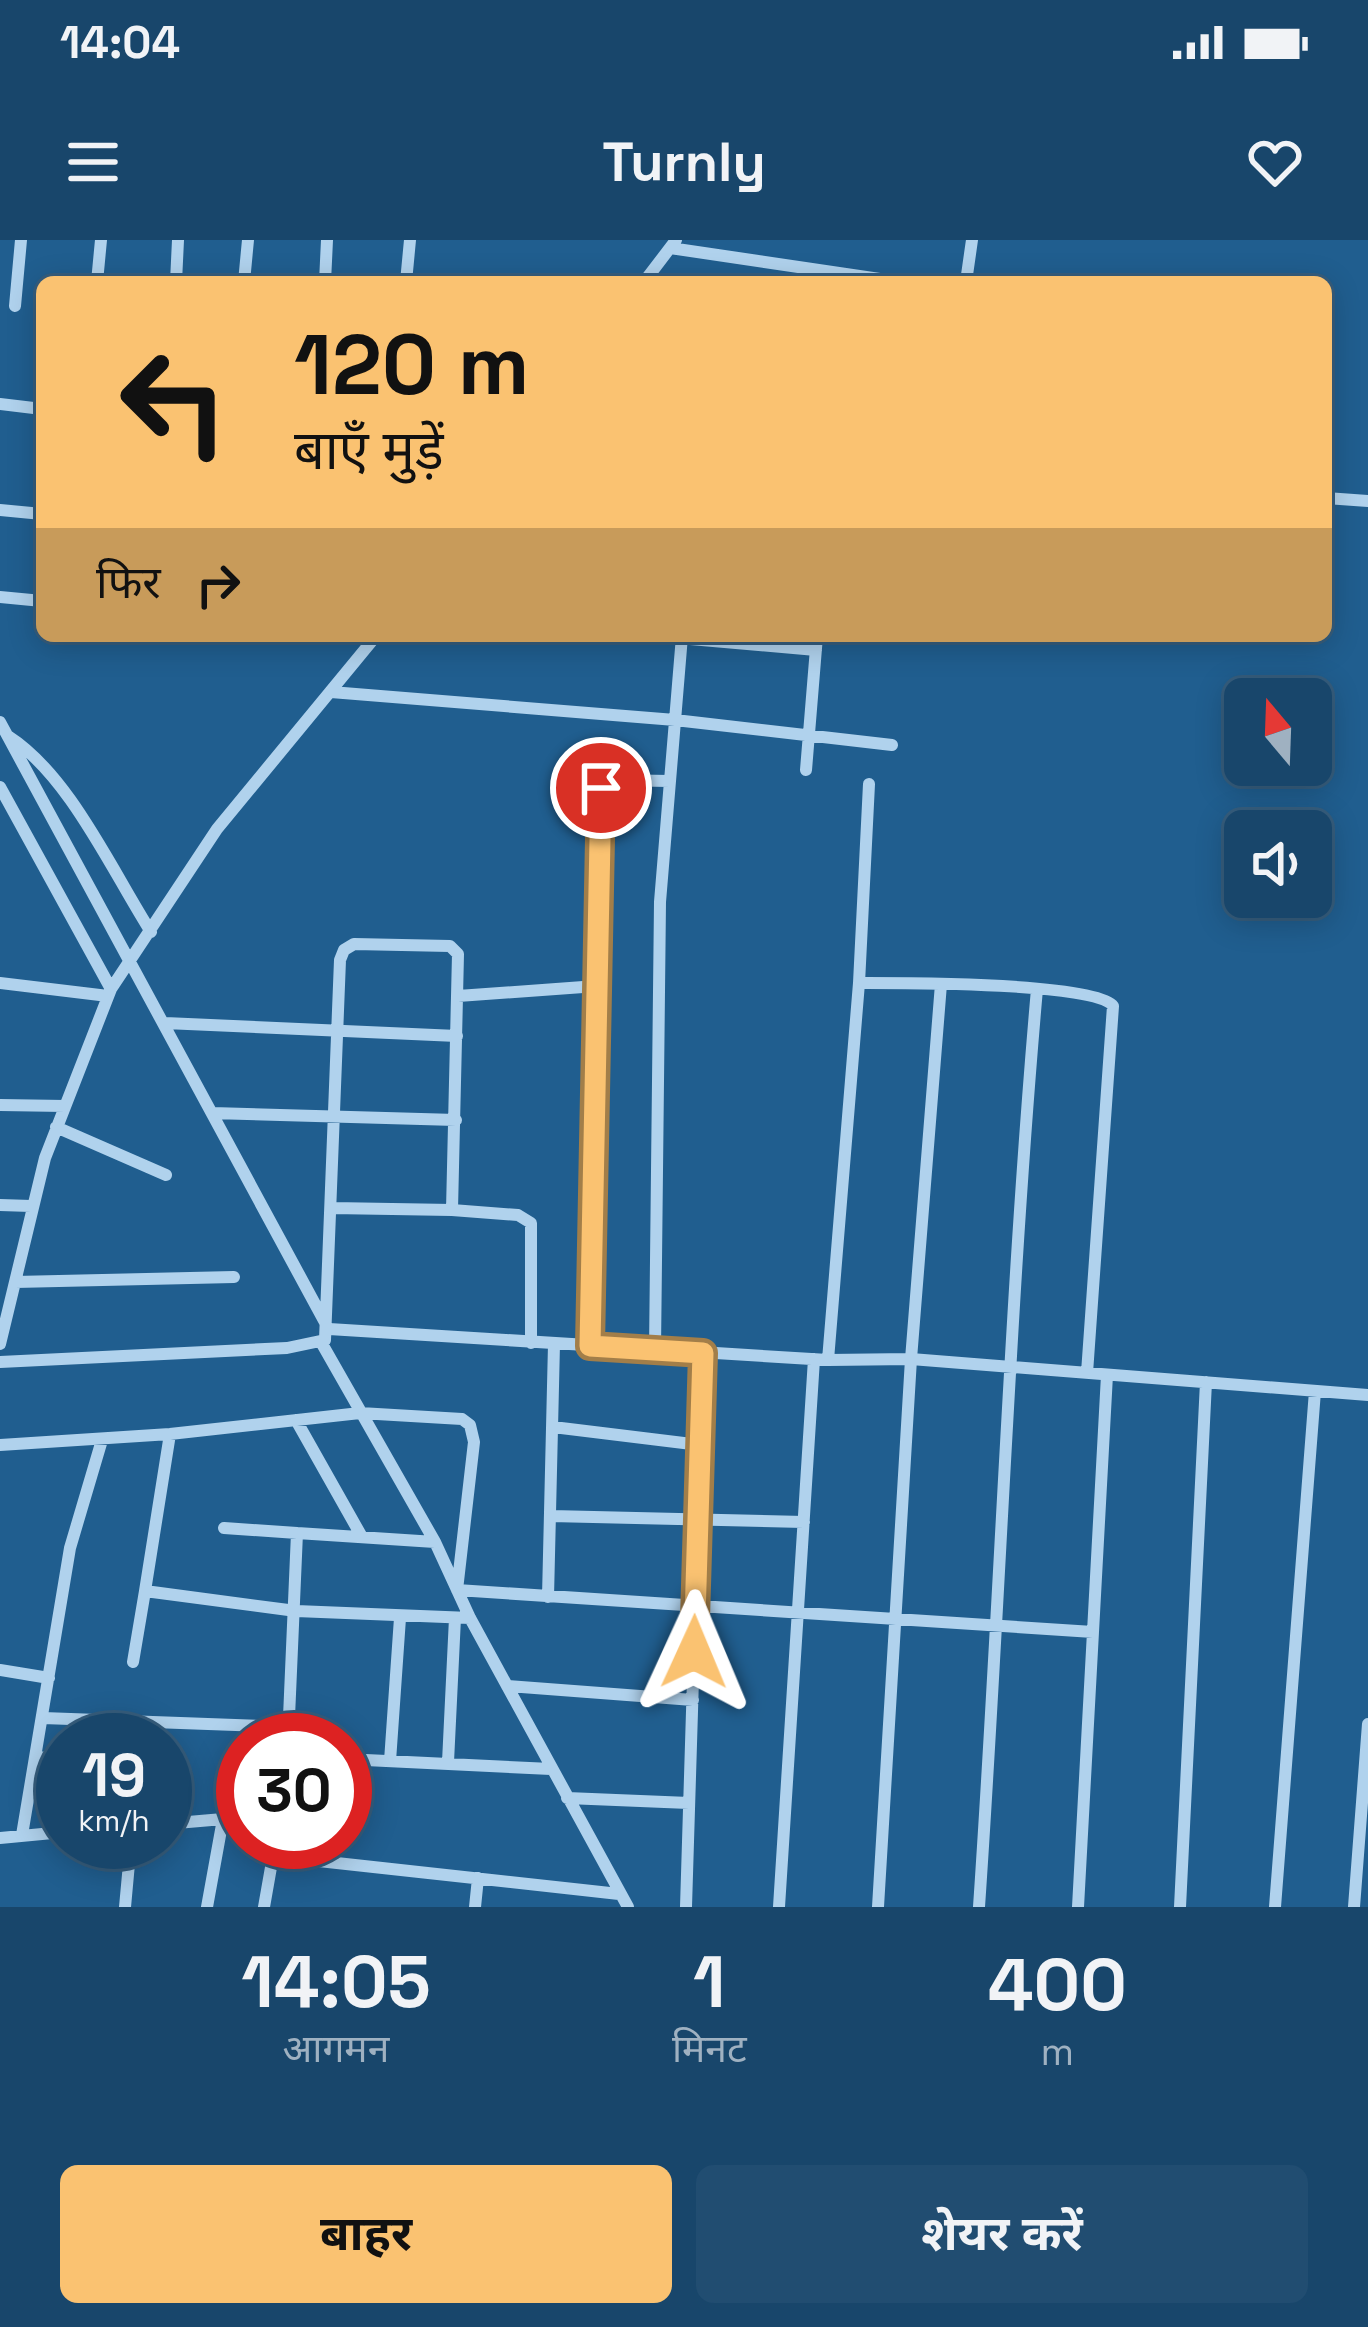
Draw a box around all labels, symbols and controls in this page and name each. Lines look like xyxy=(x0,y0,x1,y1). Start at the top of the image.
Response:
text: 14:04 xyxy=(60,14,180,71)
text: Turnly xyxy=(602,128,766,197)
icon: menu xyxy=(60,129,126,195)
icon: heart xyxy=(1242,129,1308,195)
text: 120 m xyxy=(294,311,529,419)
icon: left xyxy=(96,324,252,480)
text: बाएँ मुड़ें xyxy=(294,416,444,485)
icon: right xyxy=(185,552,251,618)
text: फिर xyxy=(96,554,161,611)
north arrow xyxy=(1224,678,1332,786)
map controls xyxy=(1224,678,1332,918)
pin xyxy=(550,737,652,839)
icon: arrive xyxy=(568,755,634,821)
button: sound xyxy=(1224,810,1332,918)
position arrow xyxy=(631,1589,757,1715)
speed limit sign: 30 xyxy=(216,1713,372,1869)
text: 19 xyxy=(82,1737,146,1814)
text: km/h xyxy=(78,1801,150,1840)
text: 14:05 xyxy=(241,1936,431,2028)
text: 1 xyxy=(693,1936,726,2028)
text: 400 xyxy=(988,1939,1127,2031)
text: आगमन xyxy=(283,2024,389,2073)
text: मिनट xyxy=(672,2024,747,2073)
text: m xyxy=(1041,2027,1074,2076)
button: बाहर xyxy=(60,2165,672,2303)
button: शेयर करें xyxy=(696,2165,1308,2303)

